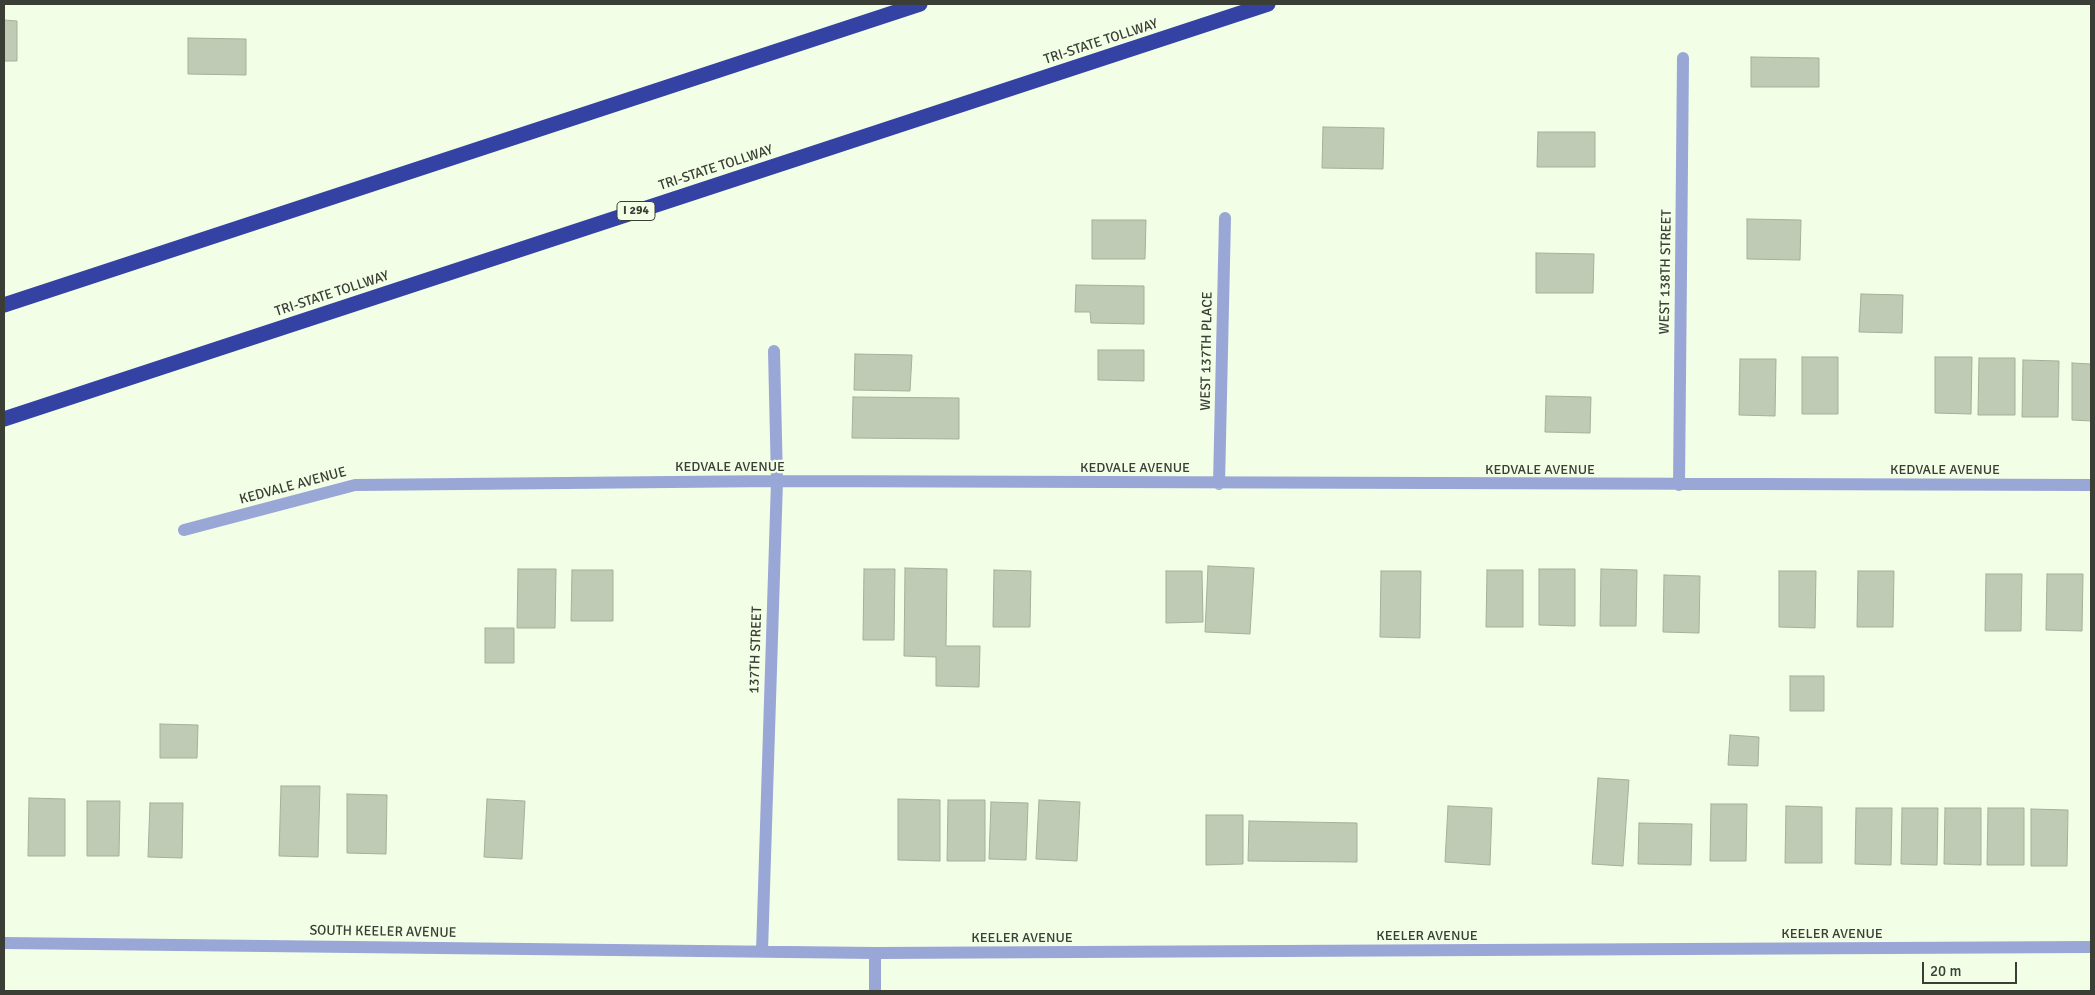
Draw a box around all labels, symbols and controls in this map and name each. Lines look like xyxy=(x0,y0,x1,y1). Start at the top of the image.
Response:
street label: TRI-STATE TOLLWAY xyxy=(1042,16,1160,68)
street label: TRI-STATE TOLLWAY xyxy=(657,142,775,194)
road number: I 294 xyxy=(617,202,655,220)
street label: WEST 138TH STREET xyxy=(1657,209,1675,335)
street label: TRI-STATE TOLLWAY xyxy=(273,268,391,320)
street label: WEST 137TH PLACE xyxy=(1198,291,1216,411)
street label: KEDVALE AVENUE xyxy=(675,459,785,475)
street label: KEDVALE AVENUE xyxy=(1080,460,1190,476)
street label: KEDVALE AVENUE xyxy=(1485,462,1595,478)
street label: KEDVALE AVENUE xyxy=(1890,462,2000,478)
street label: KEDVALE AVENUE xyxy=(238,464,348,508)
street label: 137TH STREET xyxy=(746,606,766,694)
street label: SOUTH KEELER AVENUE xyxy=(309,922,457,942)
street label: KEELER AVENUE xyxy=(1781,926,1883,942)
street label: KEELER AVENUE xyxy=(1376,928,1478,944)
street label: KEELER AVENUE xyxy=(971,930,1073,946)
scale bar xyxy=(1925,952,2020,984)
text: 20 m xyxy=(1930,962,1961,980)

